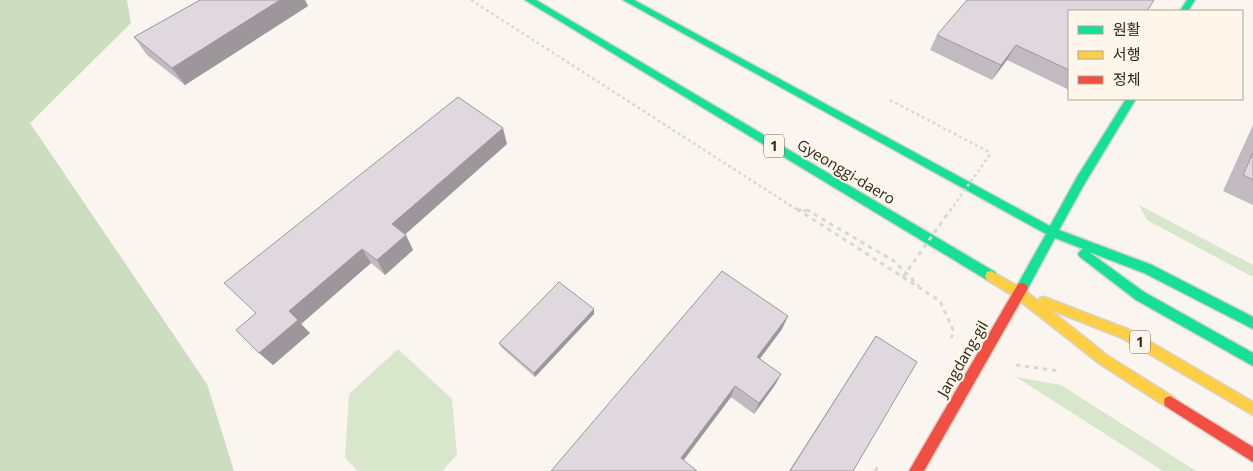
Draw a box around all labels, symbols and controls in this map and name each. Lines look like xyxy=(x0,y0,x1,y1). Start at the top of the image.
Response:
legend xyxy=(1068,10,1243,100)
text: 원활 xyxy=(1113,19,1141,39)
text: 서행 xyxy=(1113,44,1141,64)
text: 정체 xyxy=(1113,69,1141,89)
road number: 1 xyxy=(764,134,784,158)
street label: Gyeonggi-daero xyxy=(794,134,899,208)
street label: Jangdang-gil xyxy=(931,317,992,402)
road number: 1 xyxy=(1130,331,1150,354)

